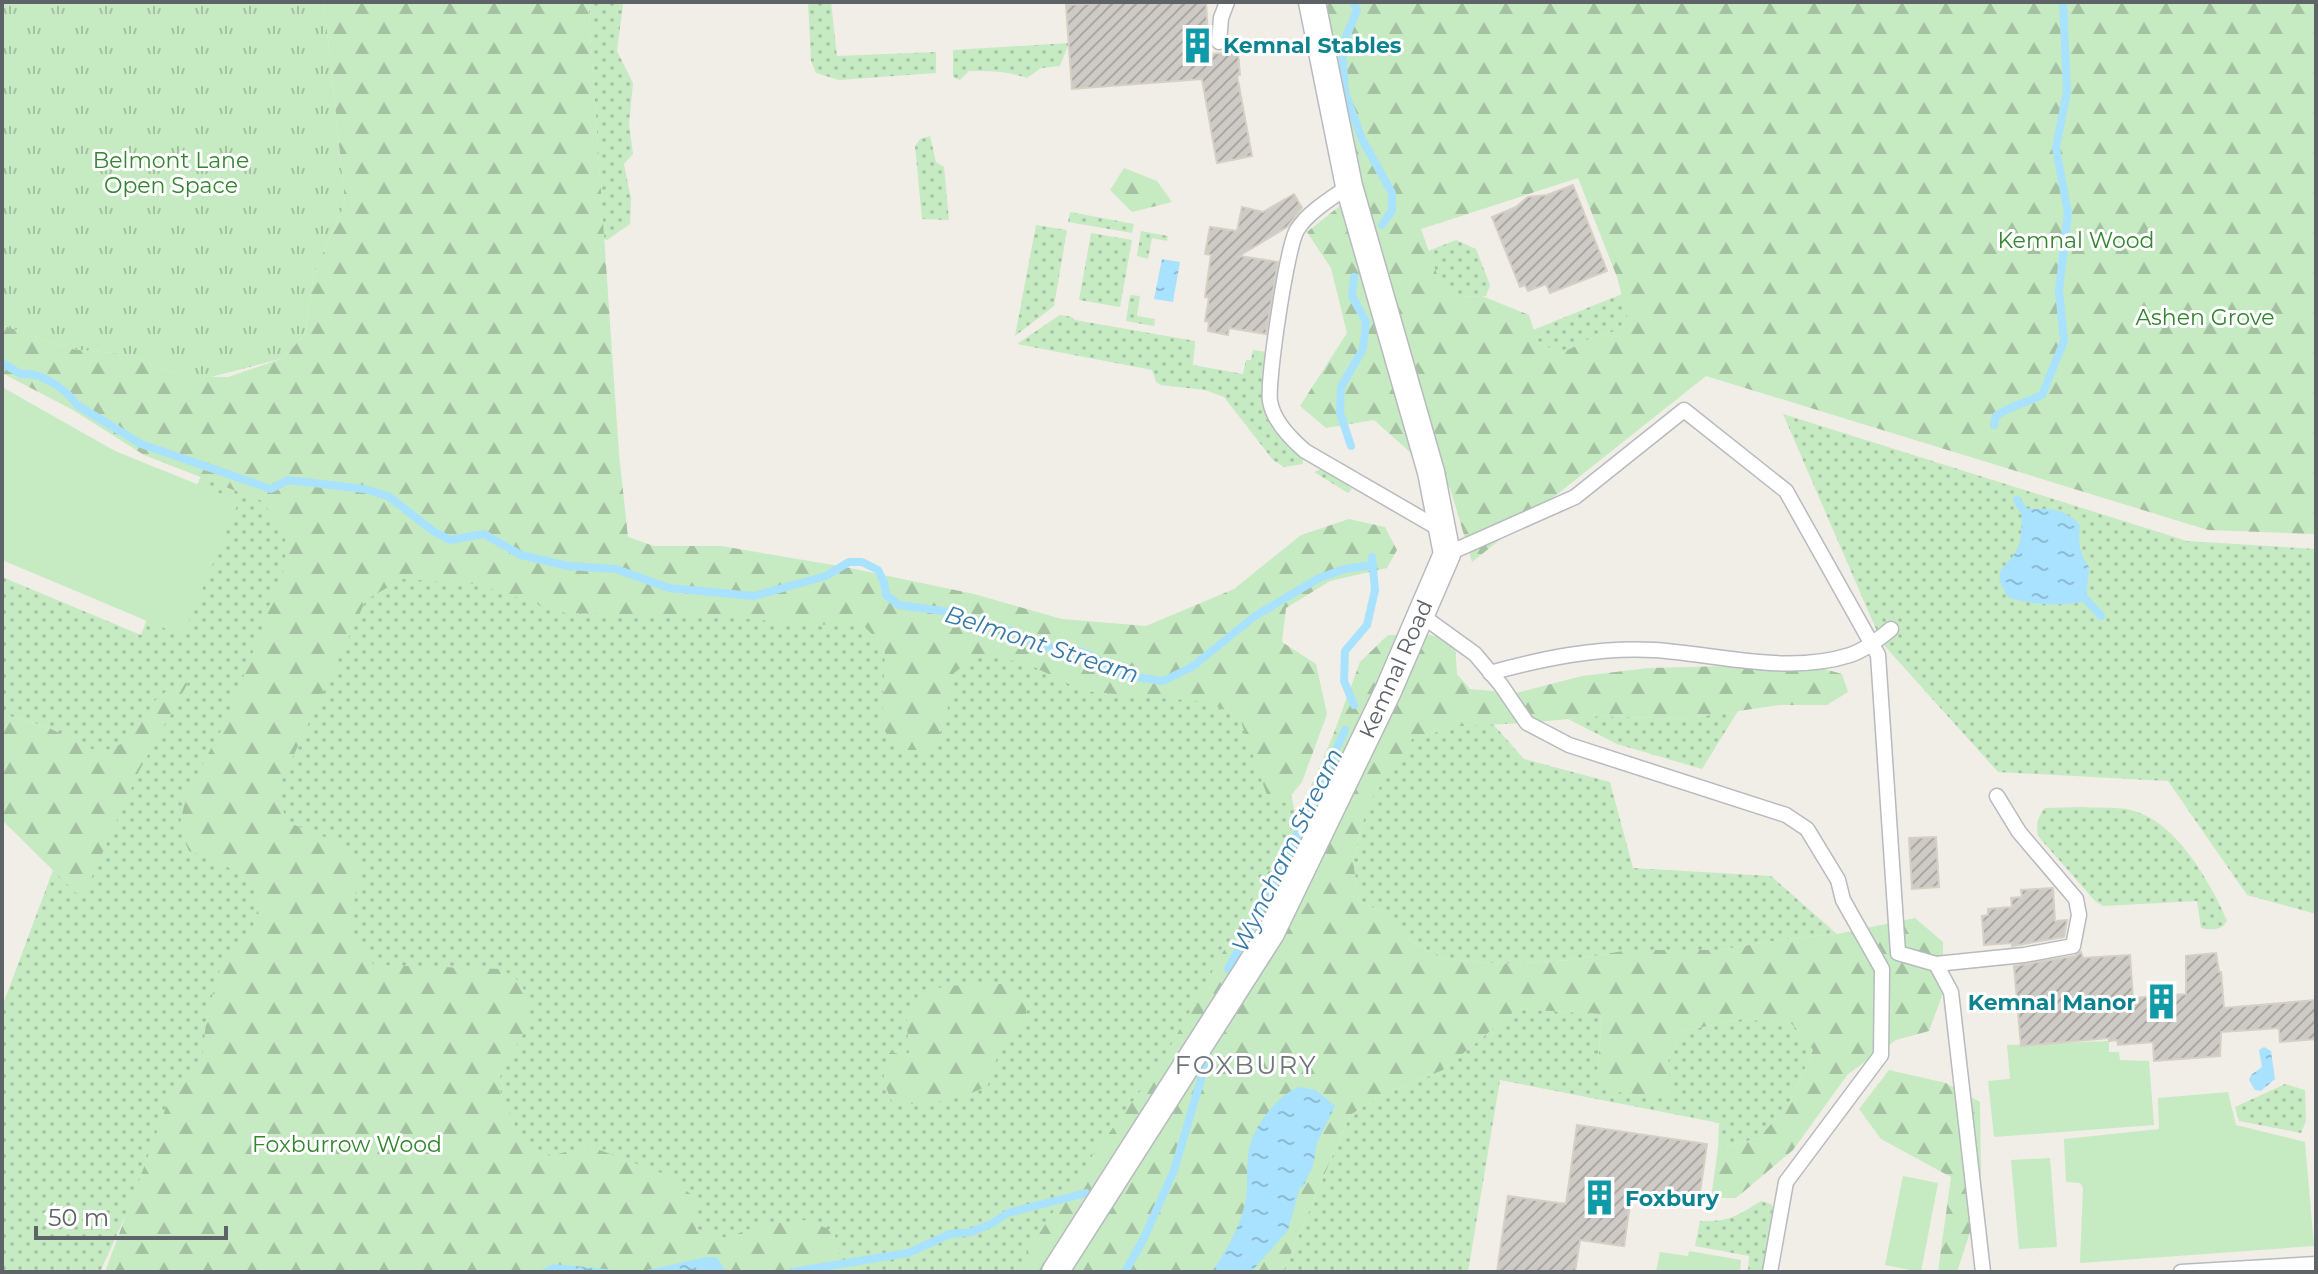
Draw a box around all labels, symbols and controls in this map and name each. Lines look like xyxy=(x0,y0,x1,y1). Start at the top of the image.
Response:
building icon: Kemnal Stables xyxy=(1178,26,1216,64)
place label: Kemnal Stables xyxy=(1223,32,1402,59)
park label: Belmont Lane Open Space xyxy=(93,147,249,199)
park label: Kemnal Wood xyxy=(1997,227,2155,254)
park label: Ashen Grove xyxy=(2135,304,2275,331)
street label: Kemnal Road xyxy=(1353,596,1439,742)
water label: Belmont Stream xyxy=(941,599,1143,689)
water label: Wyncham Stream xyxy=(1225,743,1349,957)
building icon: Kemnal Manor xyxy=(2143,983,2181,1021)
place label: Kemnal Manor xyxy=(1968,989,2136,1016)
district label: FOXBURY xyxy=(1174,1049,1318,1081)
park label: Foxburrow Wood xyxy=(252,1131,442,1158)
building icon: Foxbury xyxy=(1580,1179,1618,1217)
place label: Foxbury xyxy=(1625,1185,1720,1212)
scale bar xyxy=(36,1190,226,1240)
text: 50 m xyxy=(48,1203,109,1232)

